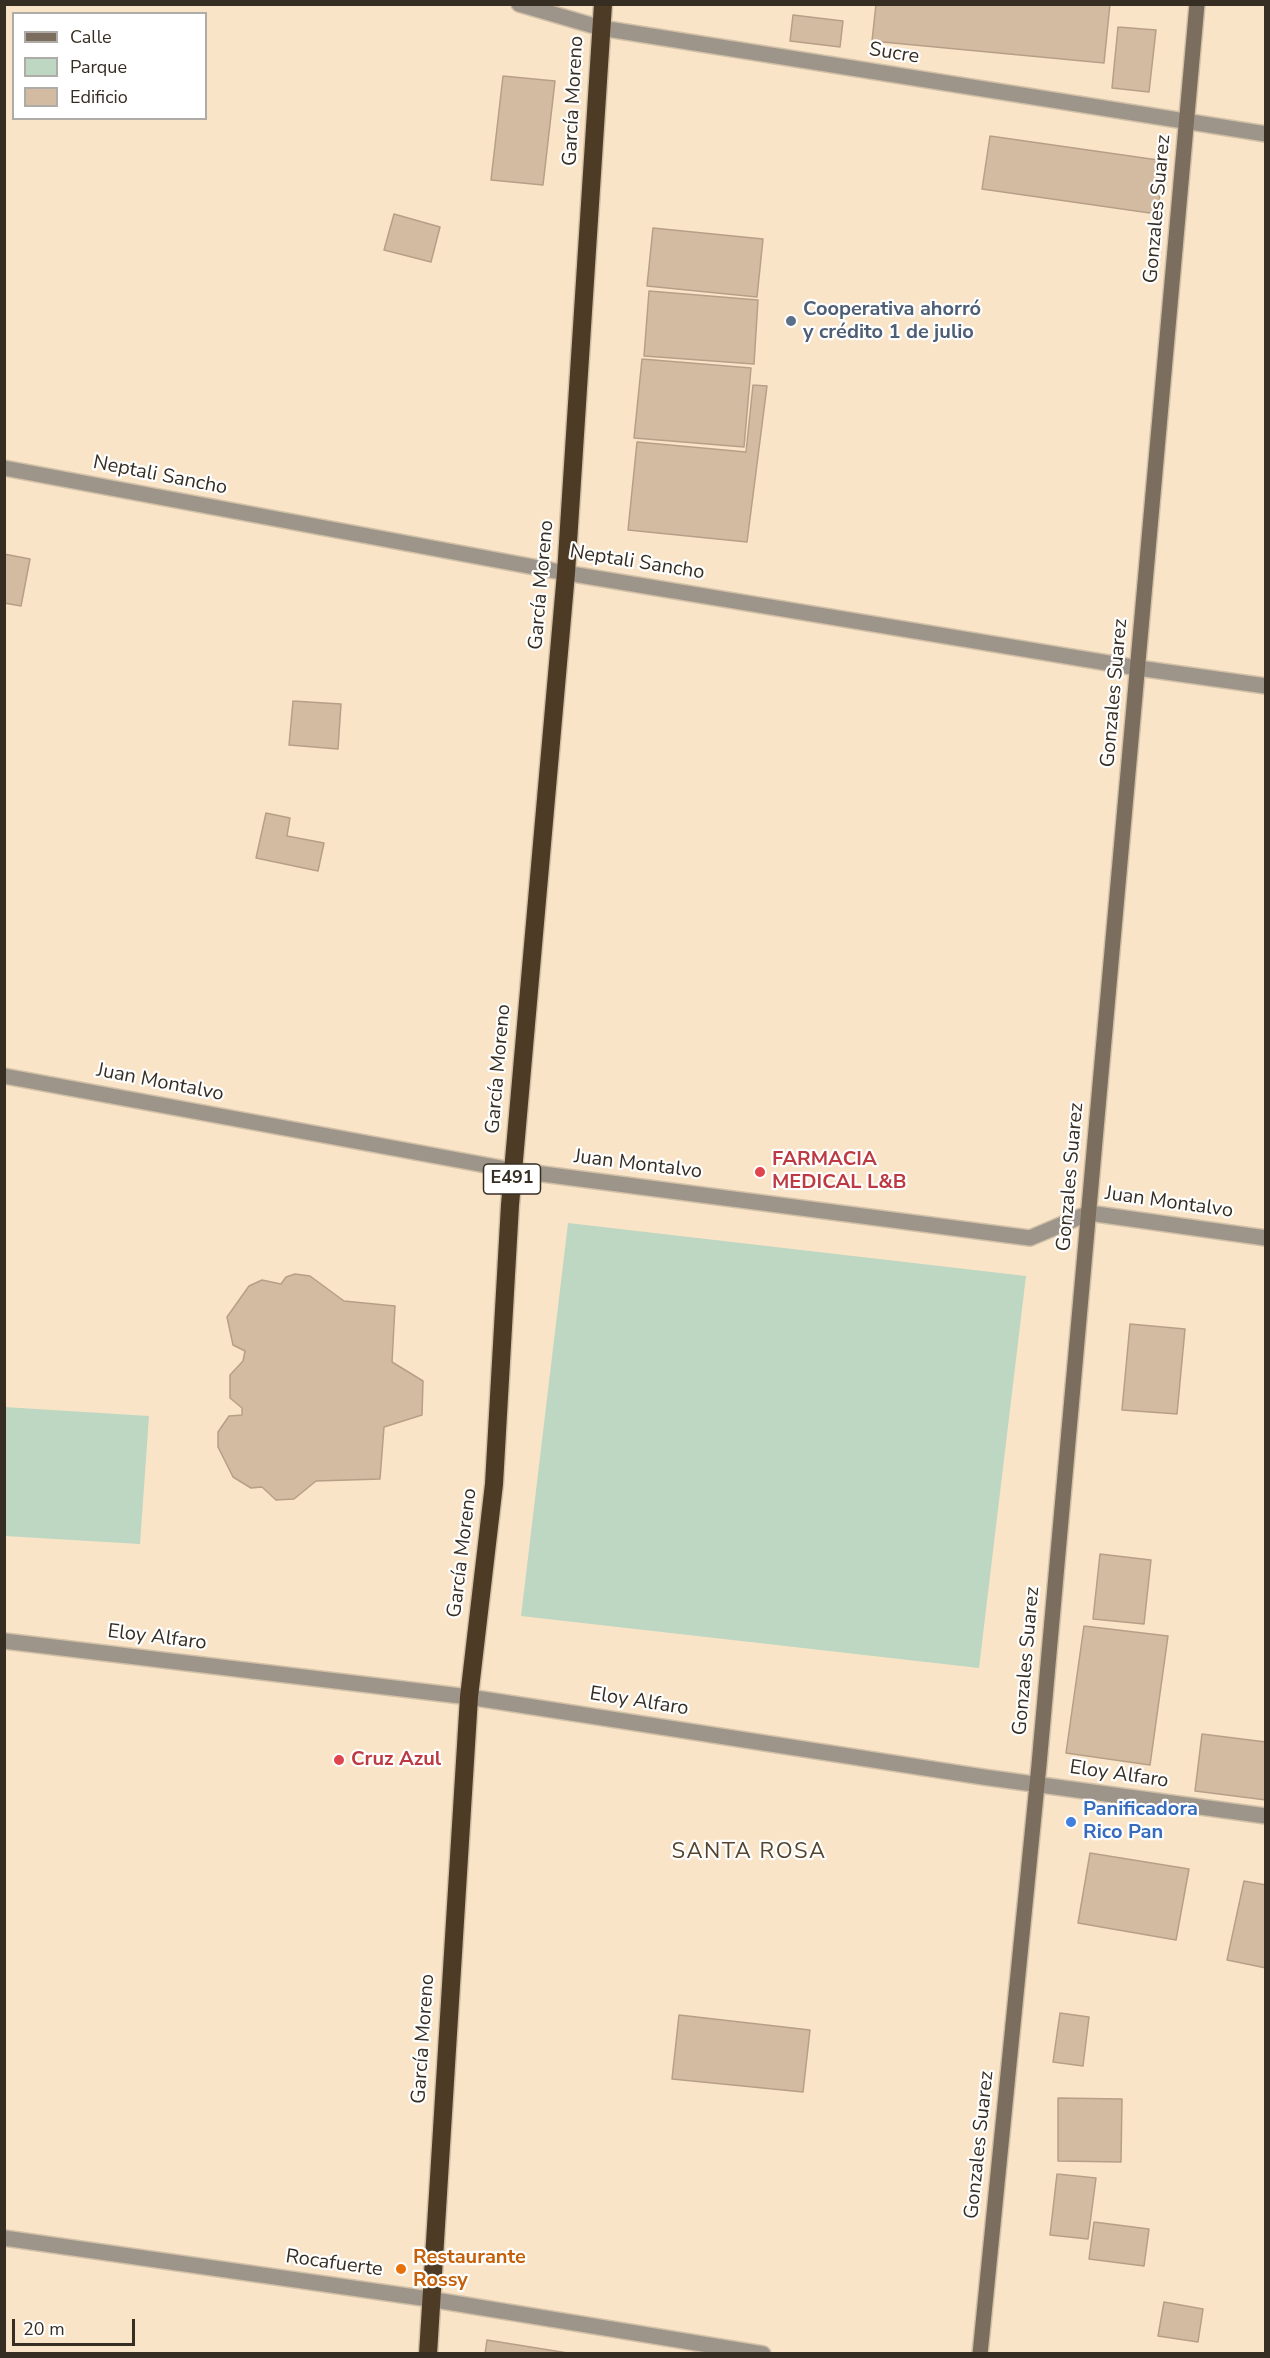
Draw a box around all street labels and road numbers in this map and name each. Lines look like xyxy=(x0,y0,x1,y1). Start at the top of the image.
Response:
street label: García Moreno xyxy=(559,35,589,167)
street label: Sucre xyxy=(867,38,921,70)
street label: Gonzales Suarez xyxy=(1140,134,1176,284)
street label: Neptali Sancho xyxy=(91,451,229,501)
street label: García Moreno xyxy=(524,519,560,651)
street label: Neptali Sancho xyxy=(568,540,706,586)
street label: Gonzales Suarez xyxy=(1097,618,1133,768)
street label: García Moreno xyxy=(481,1003,517,1135)
street label: Juan Montalvo xyxy=(94,1059,226,1107)
street label: Gonzales Suarez xyxy=(1053,1102,1089,1252)
street label: Juan Montalvo xyxy=(573,1145,703,1185)
road number: E491 xyxy=(484,1164,540,1194)
street label: Juan Montalvo xyxy=(1103,1182,1235,1224)
street label: García Moreno xyxy=(443,1487,483,1619)
street label: Gonzales Suarez xyxy=(1009,1586,1045,1736)
street label: Eloy Alfaro xyxy=(106,1620,208,1656)
street label: Eloy Alfaro xyxy=(588,1682,690,1722)
street label: Eloy Alfaro xyxy=(1068,1756,1170,1794)
street label: García Moreno xyxy=(407,1973,441,2105)
street label: Gonzales Suarez xyxy=(960,2070,1000,2220)
street label: Rocafuerte xyxy=(284,2245,384,2283)

